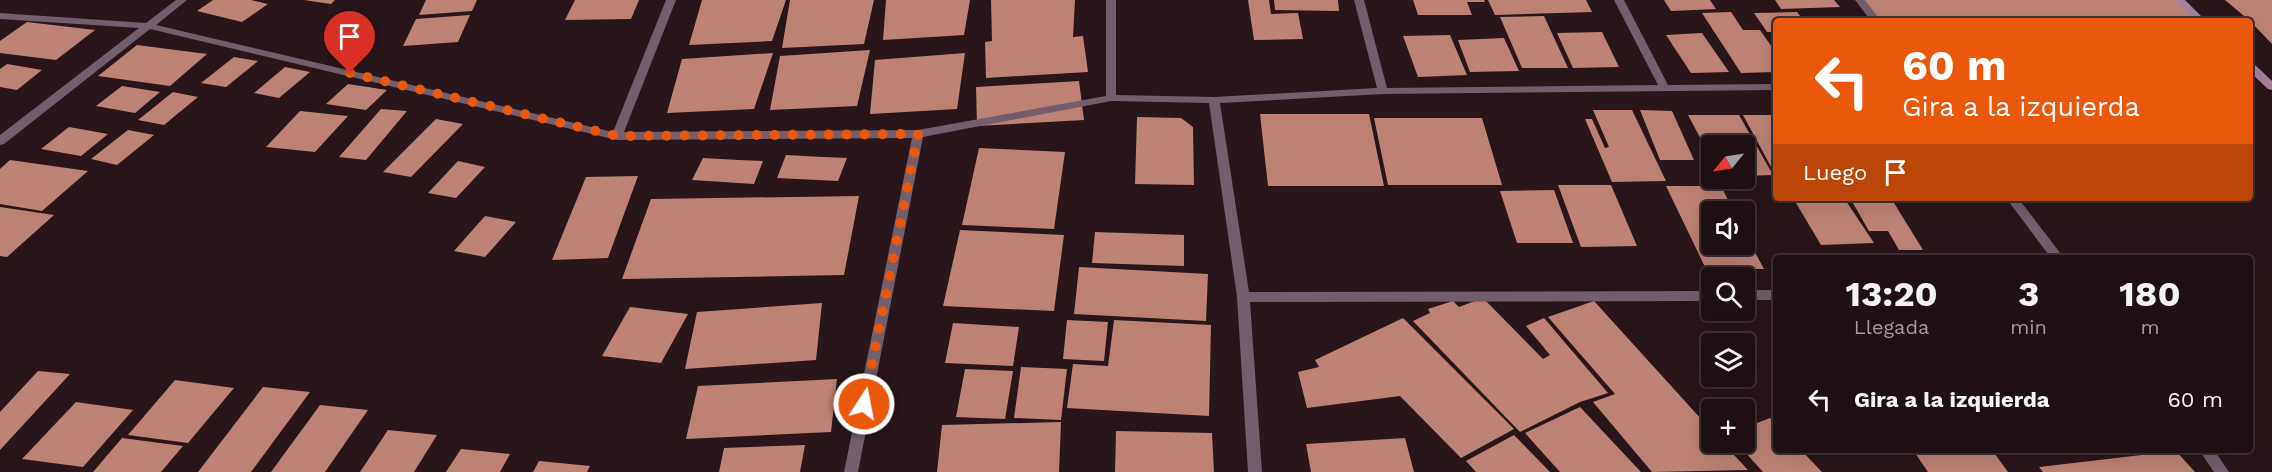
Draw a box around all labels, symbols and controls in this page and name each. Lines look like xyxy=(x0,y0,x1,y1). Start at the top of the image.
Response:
pin xyxy=(324,11,375,73)
icon: arrive xyxy=(333,20,366,53)
text: 60 m xyxy=(1902,41,2006,90)
icon: left xyxy=(1803,42,1881,120)
text: Gira a la izquierda xyxy=(1902,91,2140,123)
north arrow xyxy=(1701,135,1755,189)
map controls xyxy=(1701,135,1755,453)
icon: arrive xyxy=(1879,156,1912,189)
text: Luego xyxy=(1803,160,1867,185)
button: sound xyxy=(1701,201,1755,255)
button: search xyxy=(1701,267,1755,321)
text: 13:20 xyxy=(1845,273,1938,315)
text: 3 xyxy=(2018,273,2039,315)
text: 180 xyxy=(2119,273,2181,315)
text: Llegada xyxy=(1854,315,1929,339)
text: min xyxy=(2010,315,2047,339)
text: m xyxy=(2140,315,2160,339)
button: layers xyxy=(1701,333,1755,387)
position arrow xyxy=(832,372,896,436)
icon: left xyxy=(1803,383,1836,416)
text: Gira a la izquierda xyxy=(1854,387,2050,412)
text: 60 m xyxy=(2167,387,2223,412)
button: + xyxy=(1701,399,1755,453)

